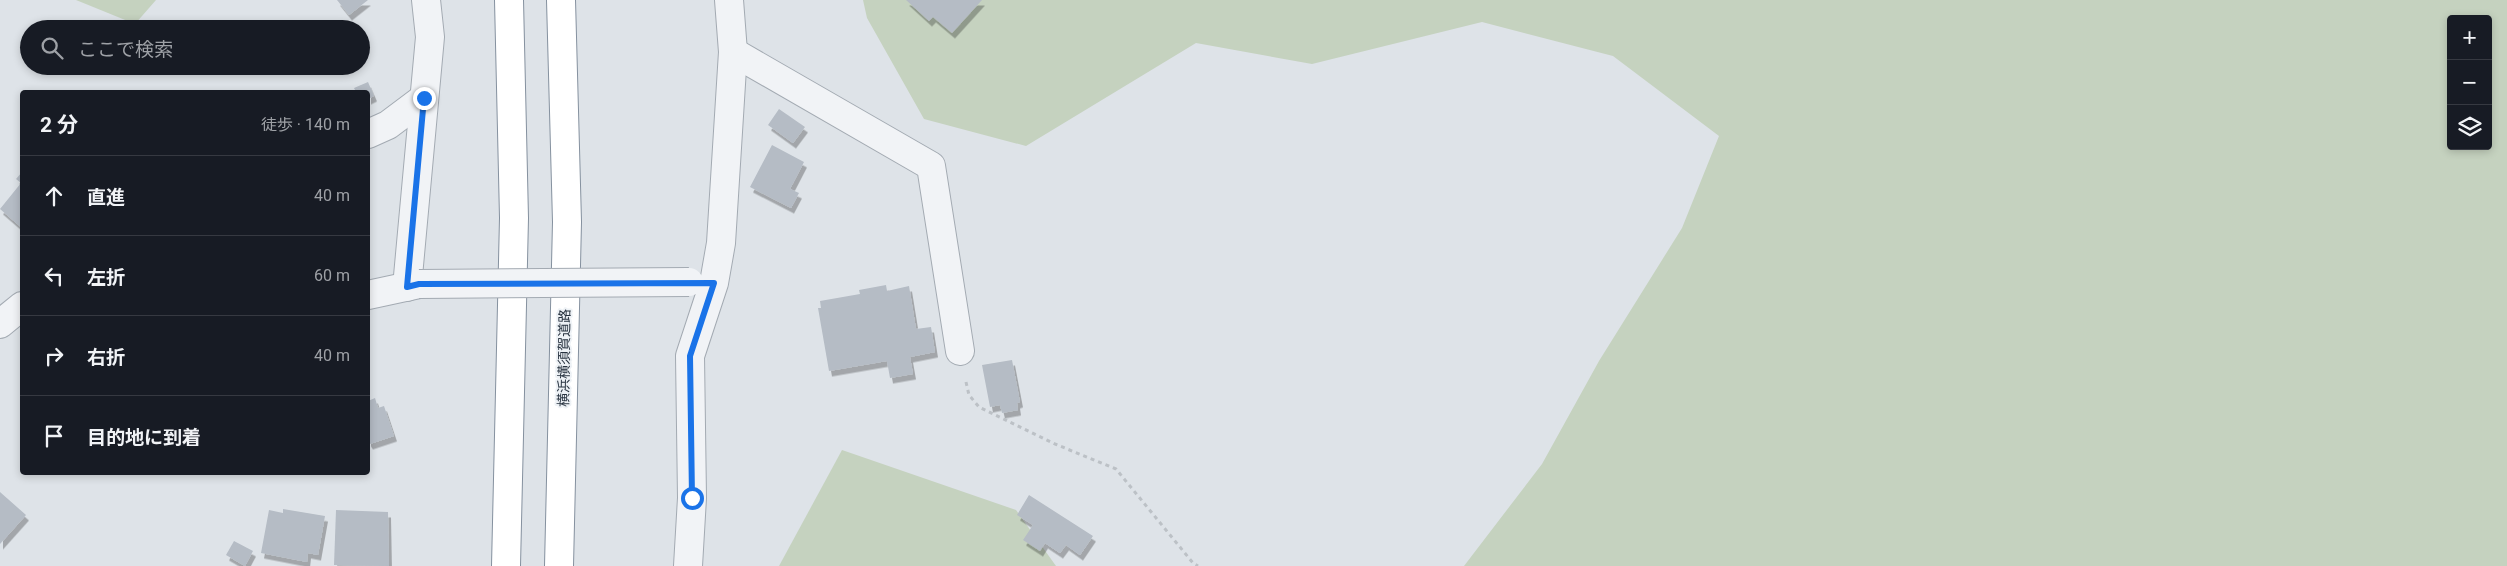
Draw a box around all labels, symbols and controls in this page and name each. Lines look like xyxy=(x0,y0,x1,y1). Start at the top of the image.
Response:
map controls xyxy=(2447,15,2492,150)
button: + xyxy=(2447,15,2492,60)
search box xyxy=(20,20,370,75)
icon: search xyxy=(38,34,66,62)
text: ここで検索 xyxy=(78,38,173,61)
button: − xyxy=(2447,60,2492,105)
route end xyxy=(413,87,436,110)
button: layers xyxy=(2447,105,2492,150)
text: 2 分 xyxy=(40,113,78,137)
text: 徒歩 · 140 m xyxy=(261,115,350,134)
icon: ahead xyxy=(40,182,68,210)
text: 直進 xyxy=(87,186,125,209)
text: 40 m xyxy=(314,186,350,205)
icon: left xyxy=(40,262,68,290)
text: 左折 xyxy=(87,266,125,289)
text: 60 m xyxy=(314,266,350,285)
street label: 横浜横須賀道路 xyxy=(555,309,573,407)
icon: right xyxy=(40,342,68,370)
text: 右折 xyxy=(87,346,125,369)
text: 40 m xyxy=(314,346,350,365)
icon: arrive xyxy=(40,422,68,450)
text: 目的地に到着 xyxy=(87,426,201,449)
route start xyxy=(681,487,704,510)

